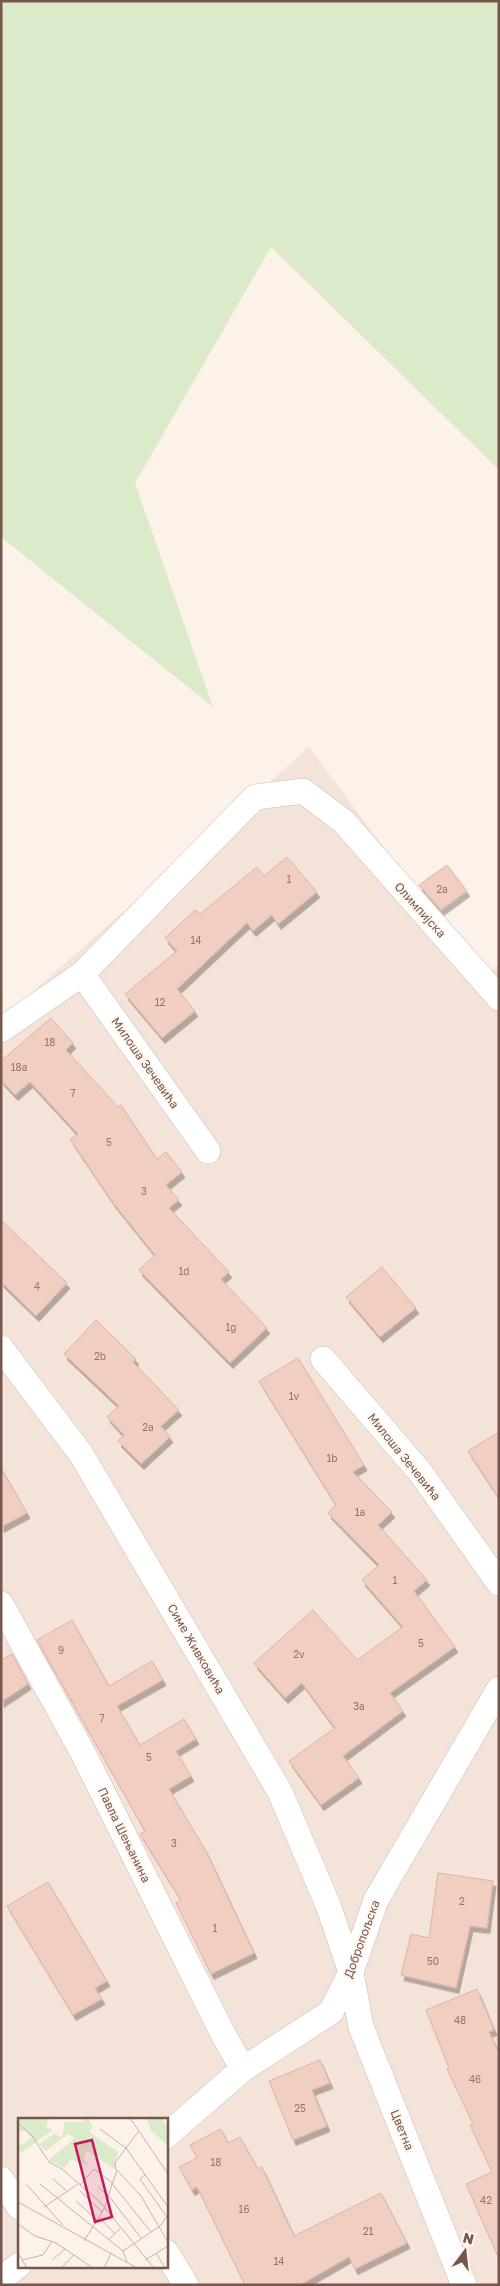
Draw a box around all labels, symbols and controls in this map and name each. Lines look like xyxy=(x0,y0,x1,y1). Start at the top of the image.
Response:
house number: 1 xyxy=(287,873,292,885)
street label: Олимпијска xyxy=(392,879,449,940)
house number: 2a xyxy=(436,883,448,895)
house number: 14 xyxy=(191,934,201,946)
house number: 12 xyxy=(155,996,166,1008)
street label: Милоша Зечевића xyxy=(108,1014,183,1111)
house number: 18 xyxy=(45,1036,55,1048)
house number: 18a xyxy=(11,1061,27,1073)
house number: 7 xyxy=(70,1087,76,1099)
house number: 5 xyxy=(106,1136,112,1148)
house number: 3 xyxy=(141,1185,147,1197)
house number: 1d xyxy=(179,1265,190,1277)
house number: 4 xyxy=(34,1280,40,1292)
house number: 1g xyxy=(226,1321,237,1333)
house number: 2b xyxy=(94,1350,106,1362)
house number: 1v xyxy=(289,1390,300,1402)
street label: Милоша Зечевића xyxy=(365,1410,444,1503)
house number: 2a xyxy=(142,1421,154,1433)
house number: 1b xyxy=(327,1452,338,1464)
house number: 1a xyxy=(355,1506,365,1518)
house number: 1 xyxy=(393,1574,398,1586)
street label: Симе Живковића xyxy=(164,1601,228,1697)
house number: 5 xyxy=(418,1637,424,1649)
house number: 9 xyxy=(58,1644,64,1656)
house number: 2v xyxy=(293,1648,305,1660)
house number: 3a xyxy=(353,1700,365,1712)
house number: 7 xyxy=(99,1712,105,1724)
house number: 5 xyxy=(146,1751,152,1763)
street label: Павла Шењанина xyxy=(95,1785,154,1885)
house number: 3 xyxy=(171,1837,177,1849)
house number: 2 xyxy=(459,1895,465,1907)
street label: Добропољска xyxy=(340,1898,383,1980)
house number: 1 xyxy=(213,1922,218,1934)
house number: 50 xyxy=(427,1955,439,1967)
house number: 48 xyxy=(454,2014,466,2026)
house number: 46 xyxy=(469,2073,481,2085)
house number: 25 xyxy=(294,2102,306,2114)
street label: Цветна xyxy=(387,2107,417,2152)
inset map xyxy=(18,2118,168,2268)
house number: 18 xyxy=(211,2156,221,2168)
house number: 42 xyxy=(480,2194,492,2206)
house number: 16 xyxy=(239,2203,249,2215)
house number: 21 xyxy=(363,2225,373,2237)
north arrow xyxy=(440,2226,490,2276)
text: N xyxy=(461,2228,476,2248)
house number: 14 xyxy=(274,2255,284,2267)

